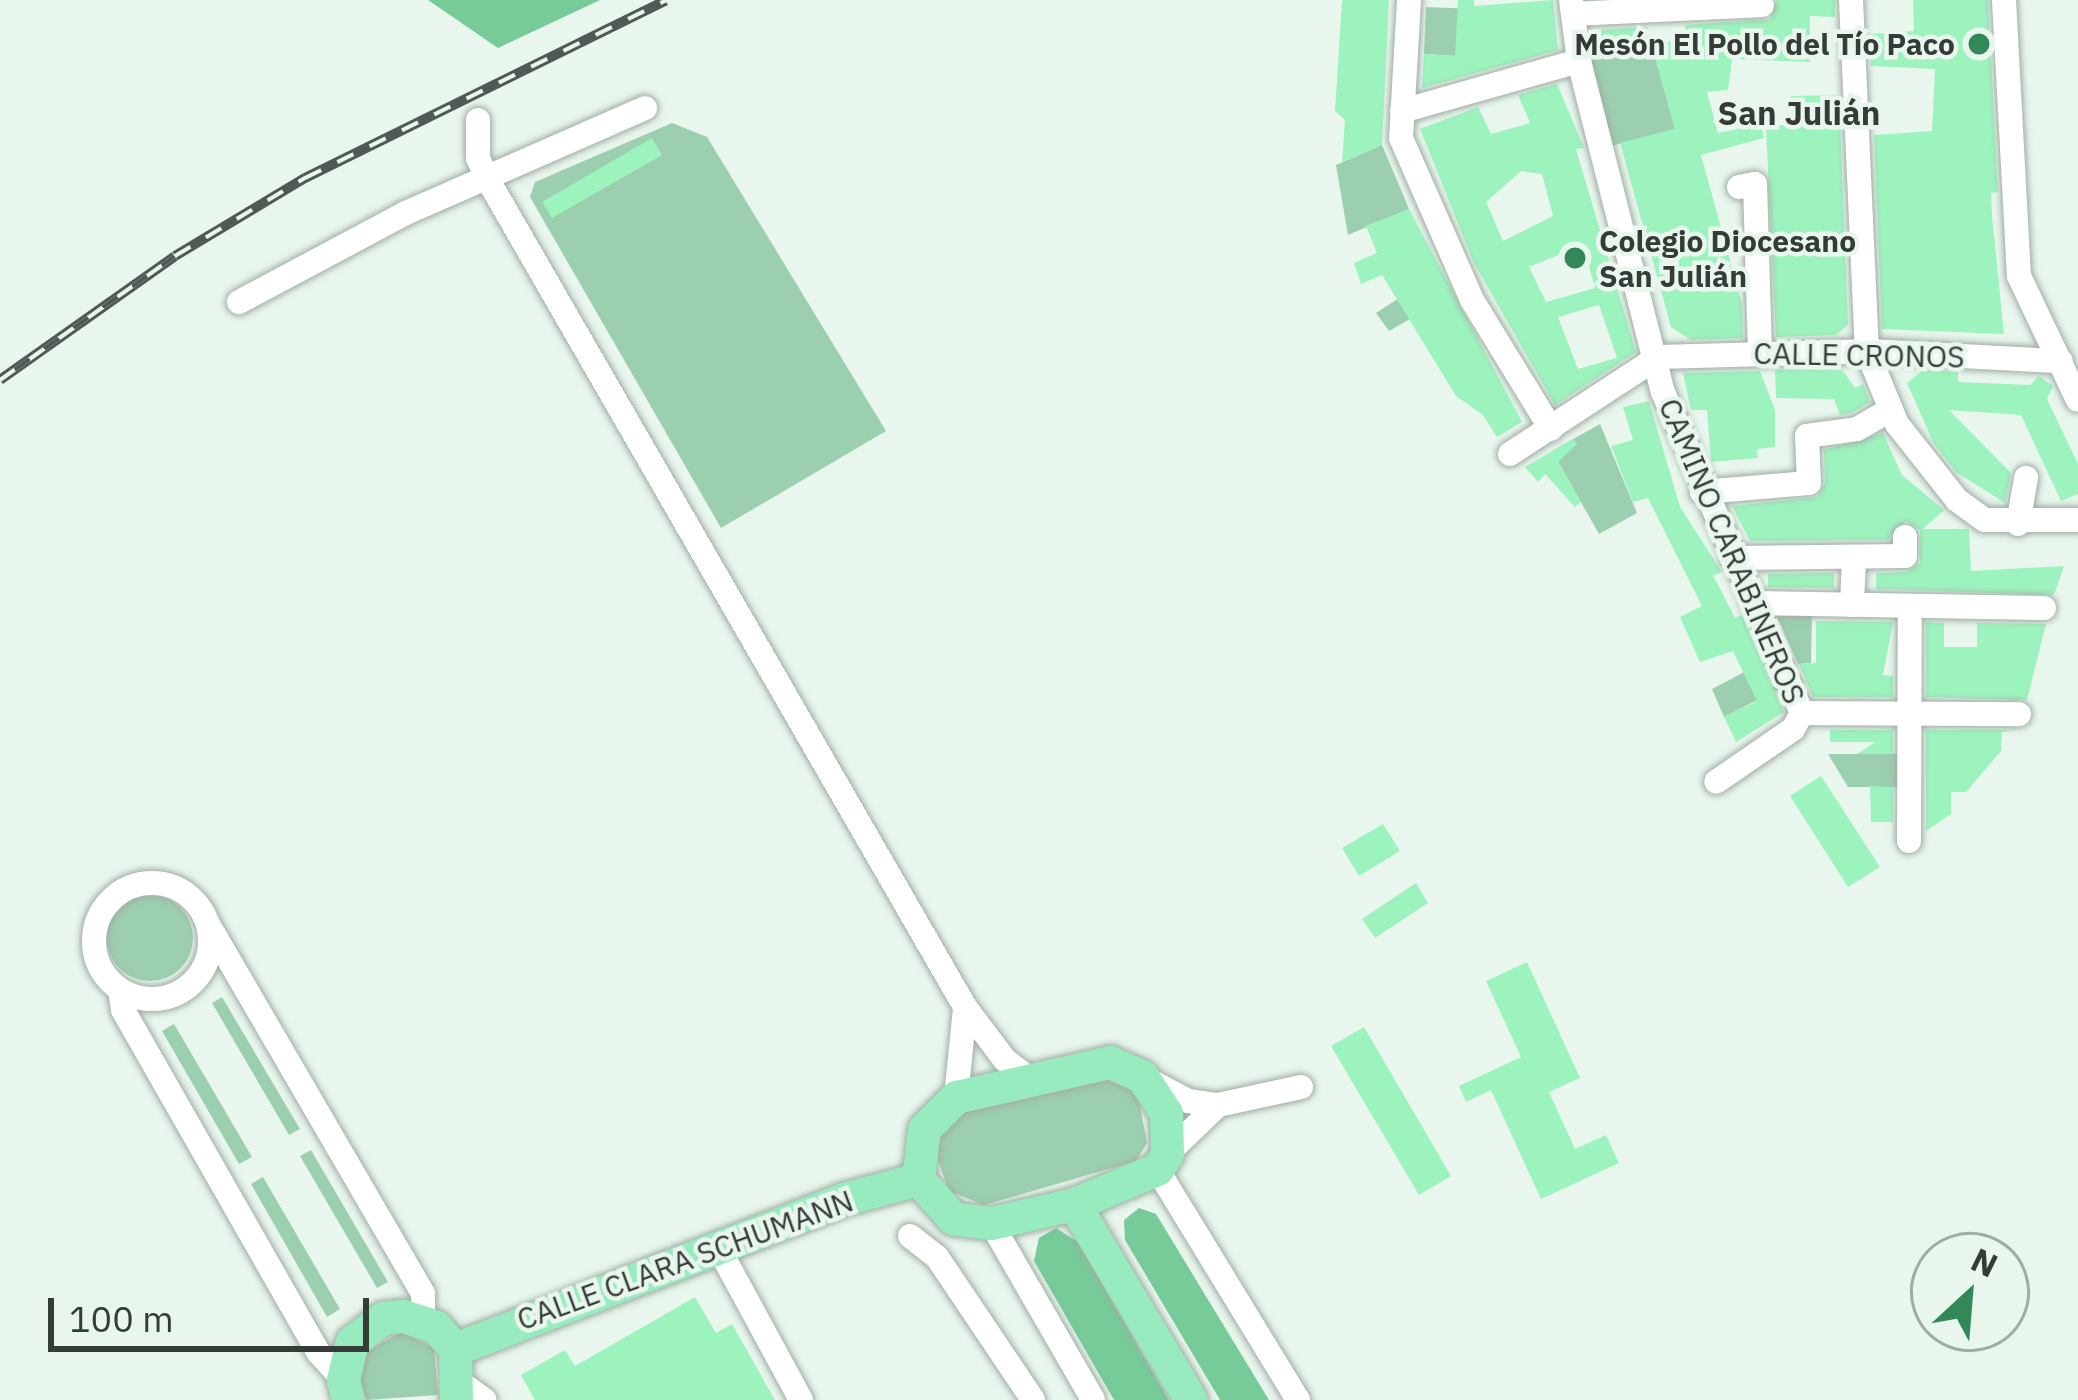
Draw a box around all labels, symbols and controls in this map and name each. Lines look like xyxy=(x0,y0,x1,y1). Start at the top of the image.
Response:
place label: Mesón El Pollo del Tío Paco xyxy=(1574,26,1955,62)
marker: Mesón El Pollo del Tío Paco xyxy=(1966,31,1992,57)
district label: San Julián xyxy=(1718,93,1880,133)
place label: Colegio Diocesano San Julián xyxy=(1599,223,1856,294)
marker: Colegio Diocesano San Julián xyxy=(1562,245,1588,271)
street label: CALLE CRONOS xyxy=(1753,335,1965,375)
street label: CAMINO CARABINEROS xyxy=(1651,393,1813,709)
street label: CALLE CLARA SCHUMANN xyxy=(512,1182,858,1338)
north arrow xyxy=(1910,1232,2030,1352)
text: N xyxy=(1965,1237,2005,1286)
scale bar xyxy=(54,1274,375,1348)
text: 100 m xyxy=(69,1295,174,1342)

